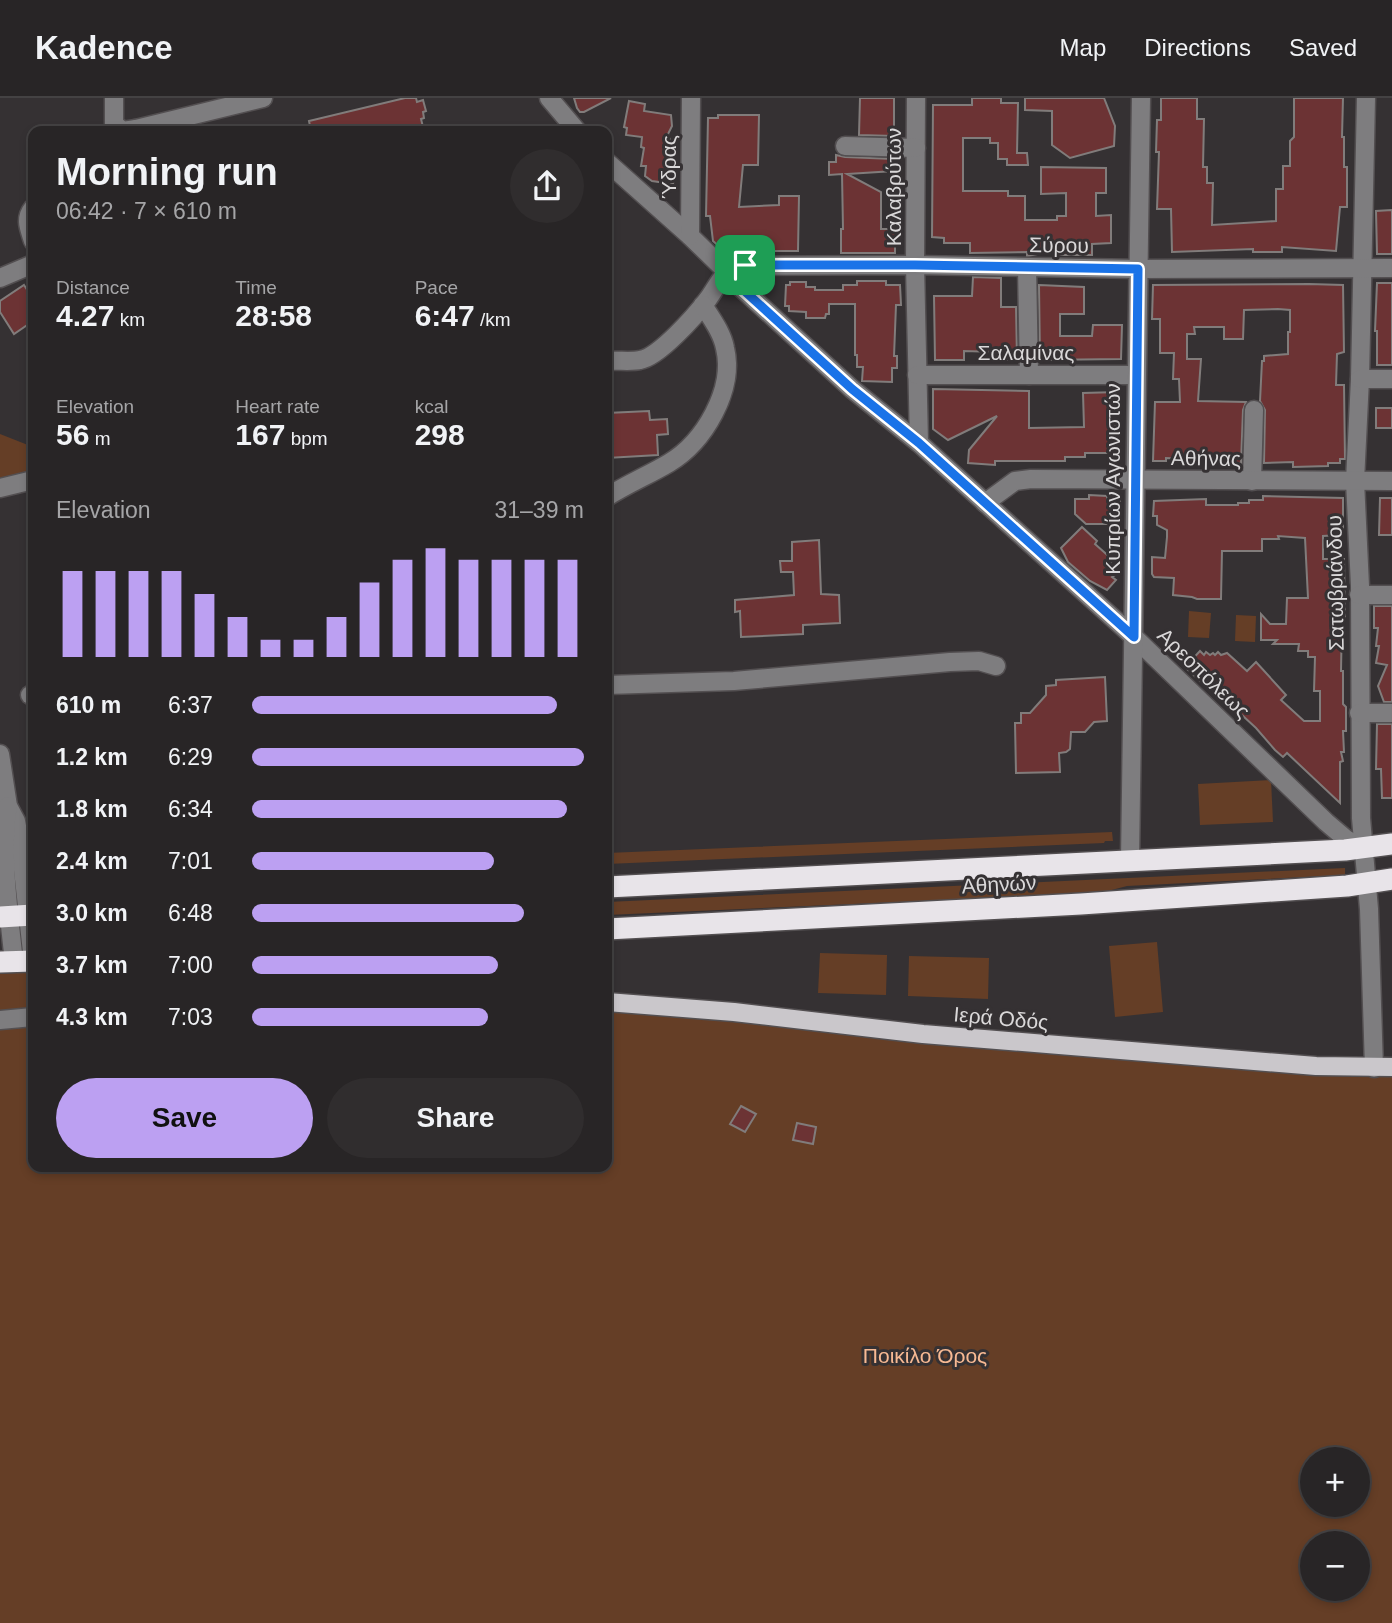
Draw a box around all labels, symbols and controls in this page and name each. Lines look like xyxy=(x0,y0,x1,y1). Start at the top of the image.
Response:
text: Kadence xyxy=(35,29,173,66)
text: Map xyxy=(1060,34,1106,61)
text: Directions xyxy=(1144,34,1251,61)
text: Saved xyxy=(1289,34,1357,61)
street label: Καλαβρύτων xyxy=(882,128,905,246)
street label: Ύδρας xyxy=(657,135,680,199)
button: share xyxy=(510,149,584,223)
text: Morning run xyxy=(56,151,278,193)
text: 06:42 · 7 × 610 m xyxy=(56,198,237,224)
street label: Σύρου xyxy=(1029,233,1089,257)
pin xyxy=(715,235,775,295)
icon: arrive xyxy=(726,246,764,284)
text: Distance xyxy=(56,277,130,298)
text: Time xyxy=(235,277,277,298)
text: Pace xyxy=(415,277,458,298)
text: 4.27 xyxy=(56,299,114,332)
text: 28:58 xyxy=(235,299,312,332)
text: 6:47 xyxy=(415,299,475,332)
text: km xyxy=(114,309,145,330)
text: /km xyxy=(475,309,511,330)
street label: Σαλαμίνας xyxy=(978,341,1074,364)
street label: Κυπρίων Αγωνιστών xyxy=(1101,383,1124,575)
text: Elevation xyxy=(56,396,134,417)
text: Heart rate xyxy=(235,396,320,417)
text: kcal xyxy=(415,396,448,417)
text: 56 xyxy=(56,418,89,451)
text: 167 xyxy=(235,418,285,451)
text: 298 xyxy=(415,418,465,451)
text: m xyxy=(89,428,110,449)
text: bpm xyxy=(285,428,328,449)
street label: Αθήνας xyxy=(1171,446,1241,470)
text: Elevation xyxy=(56,497,151,523)
text: 31–39 m xyxy=(494,497,584,523)
street label: Σατωβριάνδου xyxy=(1322,515,1348,651)
street label: Αρεοπόλεως xyxy=(1153,623,1255,723)
text: 610 m xyxy=(56,692,121,718)
text: 6:37 xyxy=(168,692,213,718)
text: 1.2 km xyxy=(56,744,128,770)
text: 6:29 xyxy=(168,744,213,770)
text: 1.8 km xyxy=(56,796,128,822)
text: 6:34 xyxy=(168,796,213,822)
text: 2.4 km xyxy=(56,848,128,874)
text: 7:01 xyxy=(168,848,213,874)
street label: Αθηνών xyxy=(961,871,1037,897)
text: 3.0 km xyxy=(56,900,128,926)
text: 6:48 xyxy=(168,900,213,926)
text: 3.7 km xyxy=(56,952,128,978)
text: 7:00 xyxy=(168,952,213,978)
street label: Ιερά Οδός xyxy=(953,1002,1049,1034)
text: 4.3 km xyxy=(56,1004,128,1030)
text: 7:03 xyxy=(168,1004,213,1030)
button: Save xyxy=(56,1078,313,1158)
button: Share xyxy=(327,1078,584,1158)
park label: Ποικίλο Όρος xyxy=(863,1344,987,1367)
map controls xyxy=(1300,1447,1370,1601)
button: + xyxy=(1300,1447,1370,1517)
button: − xyxy=(1300,1531,1370,1601)

